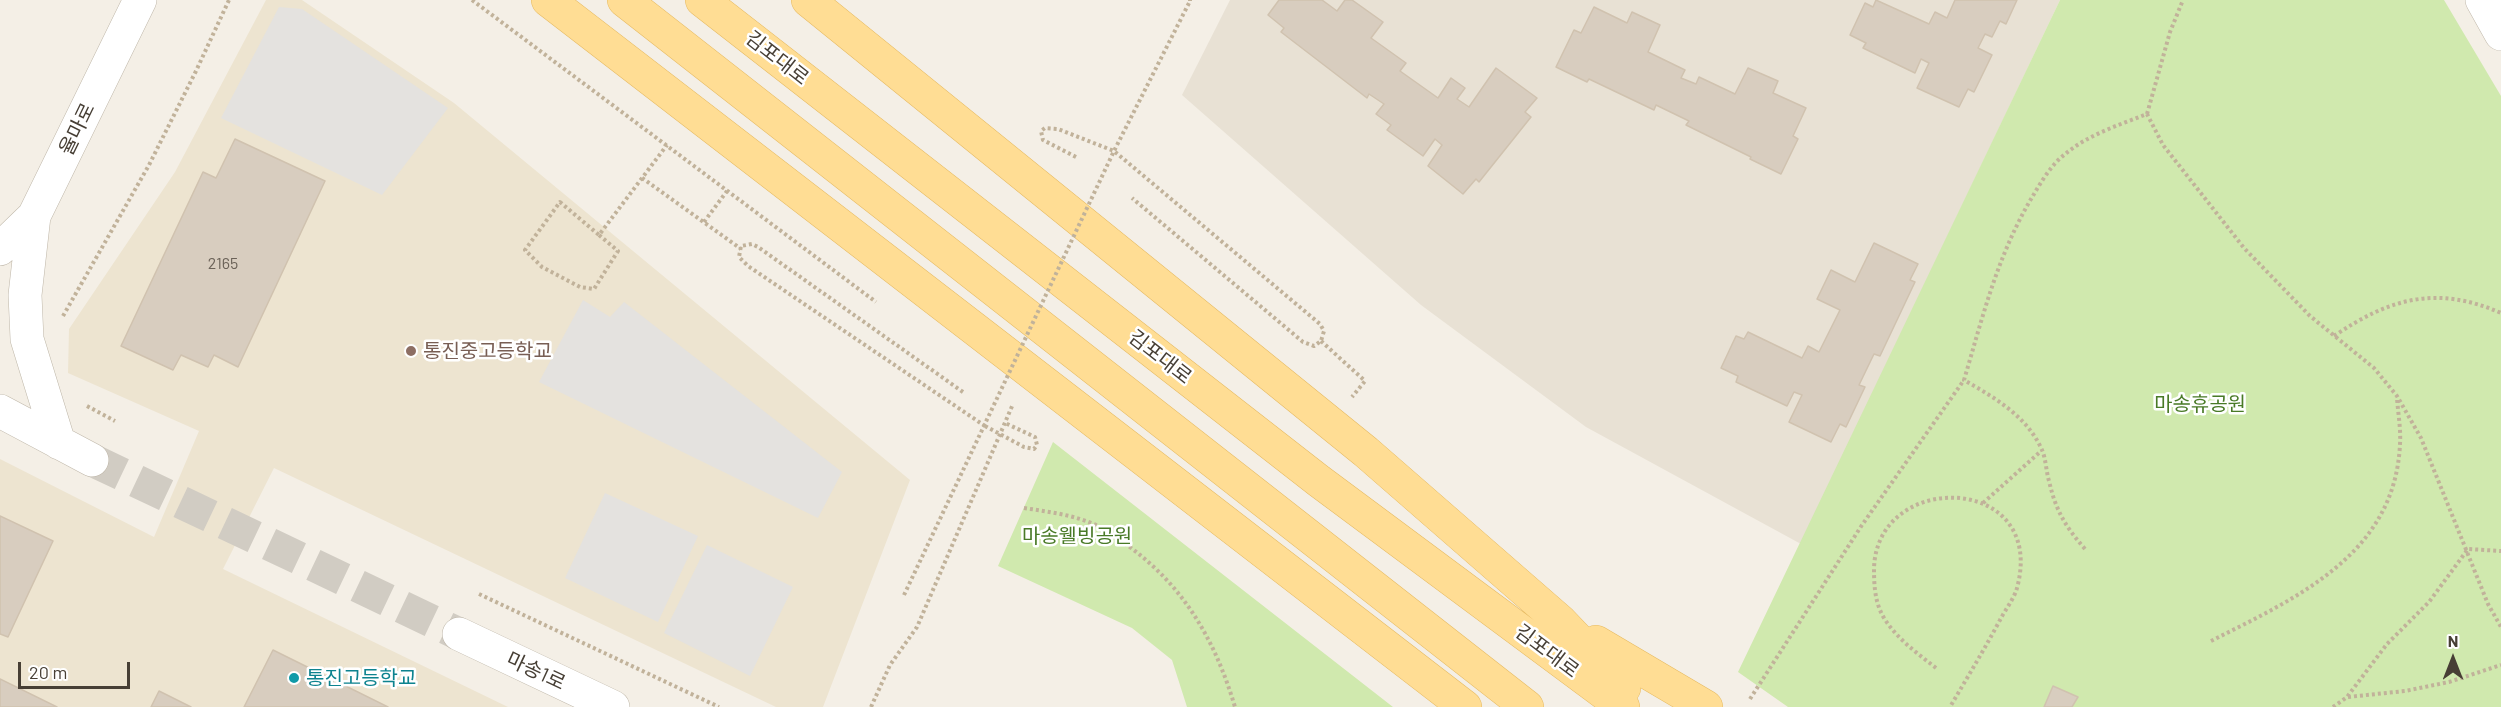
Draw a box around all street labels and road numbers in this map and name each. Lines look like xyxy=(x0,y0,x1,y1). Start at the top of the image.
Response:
street label: 김포대로 xyxy=(741,26,813,90)
street label: 율마로 xyxy=(54,99,100,159)
street label: 김포대로 xyxy=(1124,325,1196,389)
street label: 김포대로 xyxy=(1510,619,1584,683)
street label: 마송1로 xyxy=(503,647,569,695)

